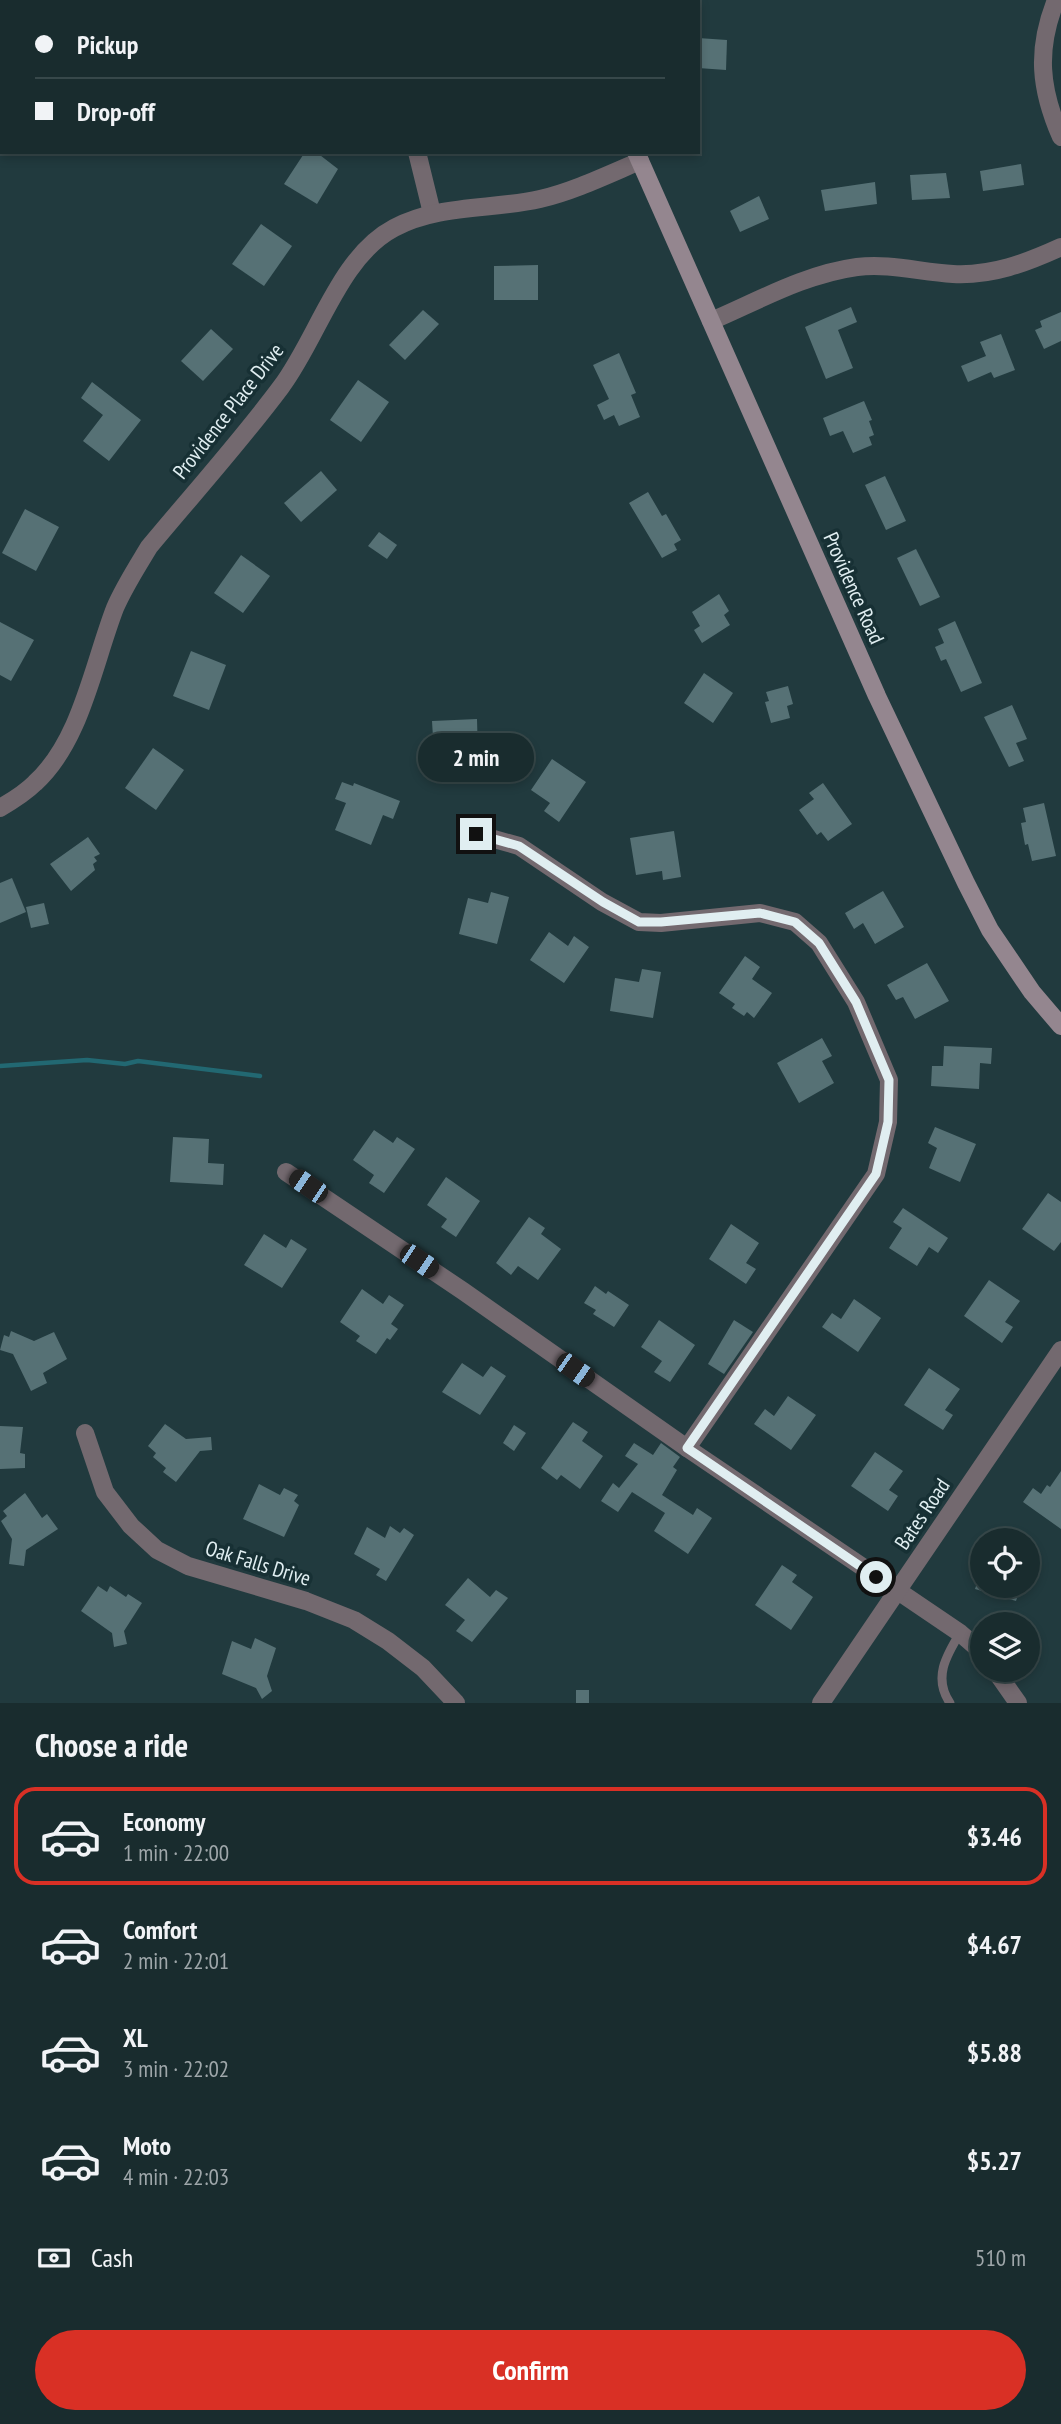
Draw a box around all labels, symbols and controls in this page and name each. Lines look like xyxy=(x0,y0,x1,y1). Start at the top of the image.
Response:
text: Pickup xyxy=(77,28,138,61)
text: Drop-off xyxy=(77,95,155,128)
street label: Providence Place Drive xyxy=(167,338,289,484)
street label: Providence Road xyxy=(817,528,891,648)
callout: 2 min xyxy=(418,732,534,782)
text: 2 min xyxy=(453,743,499,772)
route end xyxy=(460,818,492,850)
car xyxy=(285,1166,332,1206)
car xyxy=(396,1241,443,1281)
car xyxy=(552,1349,599,1391)
street label: Bates Road xyxy=(888,1473,956,1555)
map controls xyxy=(970,1528,1040,1682)
button: locate xyxy=(970,1528,1040,1598)
street label: Oak Falls Drive xyxy=(202,1534,314,1592)
route start xyxy=(860,1561,892,1593)
button: layers xyxy=(970,1612,1040,1682)
text: Choose a ride xyxy=(35,1724,188,1766)
icon: car xyxy=(39,1805,102,1868)
text: Economy xyxy=(123,1805,205,1838)
text: $3.46 xyxy=(967,1820,1022,1853)
text: 1 min · 22:00 xyxy=(123,1838,229,1867)
icon: car xyxy=(39,1913,102,1976)
text: Comfort xyxy=(123,1913,197,1946)
text: $4.67 xyxy=(967,1928,1022,1961)
text: 2 min · 22:01 xyxy=(123,1946,229,1975)
icon: car xyxy=(39,2021,102,2084)
text: XL xyxy=(123,2021,148,2054)
text: $5.88 xyxy=(967,2036,1022,2069)
text: 3 min · 22:02 xyxy=(123,2054,229,2083)
icon: car xyxy=(39,2129,102,2192)
text: Moto xyxy=(123,2129,171,2162)
text: $5.27 xyxy=(967,2144,1022,2177)
text: 4 min · 22:03 xyxy=(123,2162,229,2191)
icon: cash xyxy=(35,2239,73,2277)
text: Cash xyxy=(91,2241,133,2274)
text: 510 m xyxy=(975,2243,1026,2272)
button: Confirm xyxy=(35,2330,1026,2410)

